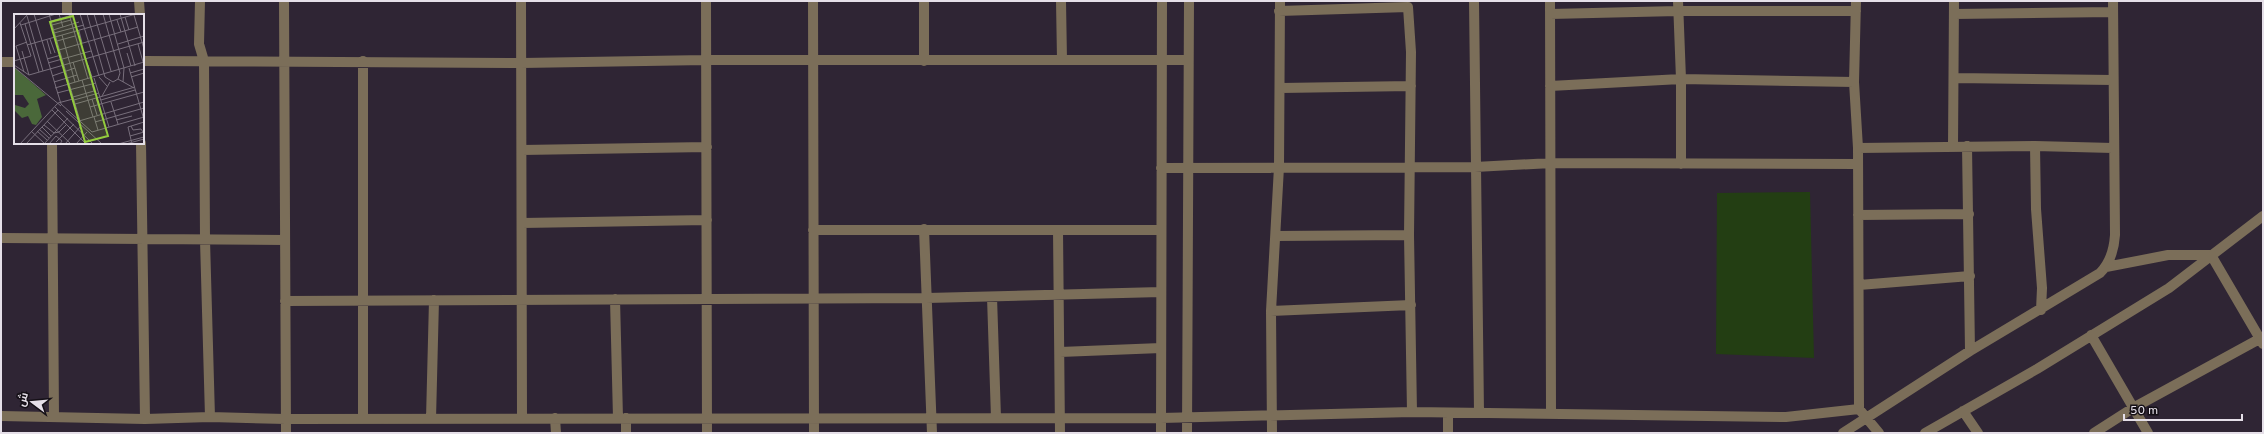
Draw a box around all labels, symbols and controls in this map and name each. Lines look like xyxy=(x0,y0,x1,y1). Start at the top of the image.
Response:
inset map xyxy=(14,14,144,144)
north arrow xyxy=(12,382,52,422)
text: ش xyxy=(15,391,32,408)
scale bar xyxy=(2124,396,2242,422)
text: 50 m xyxy=(2130,403,2158,419)

